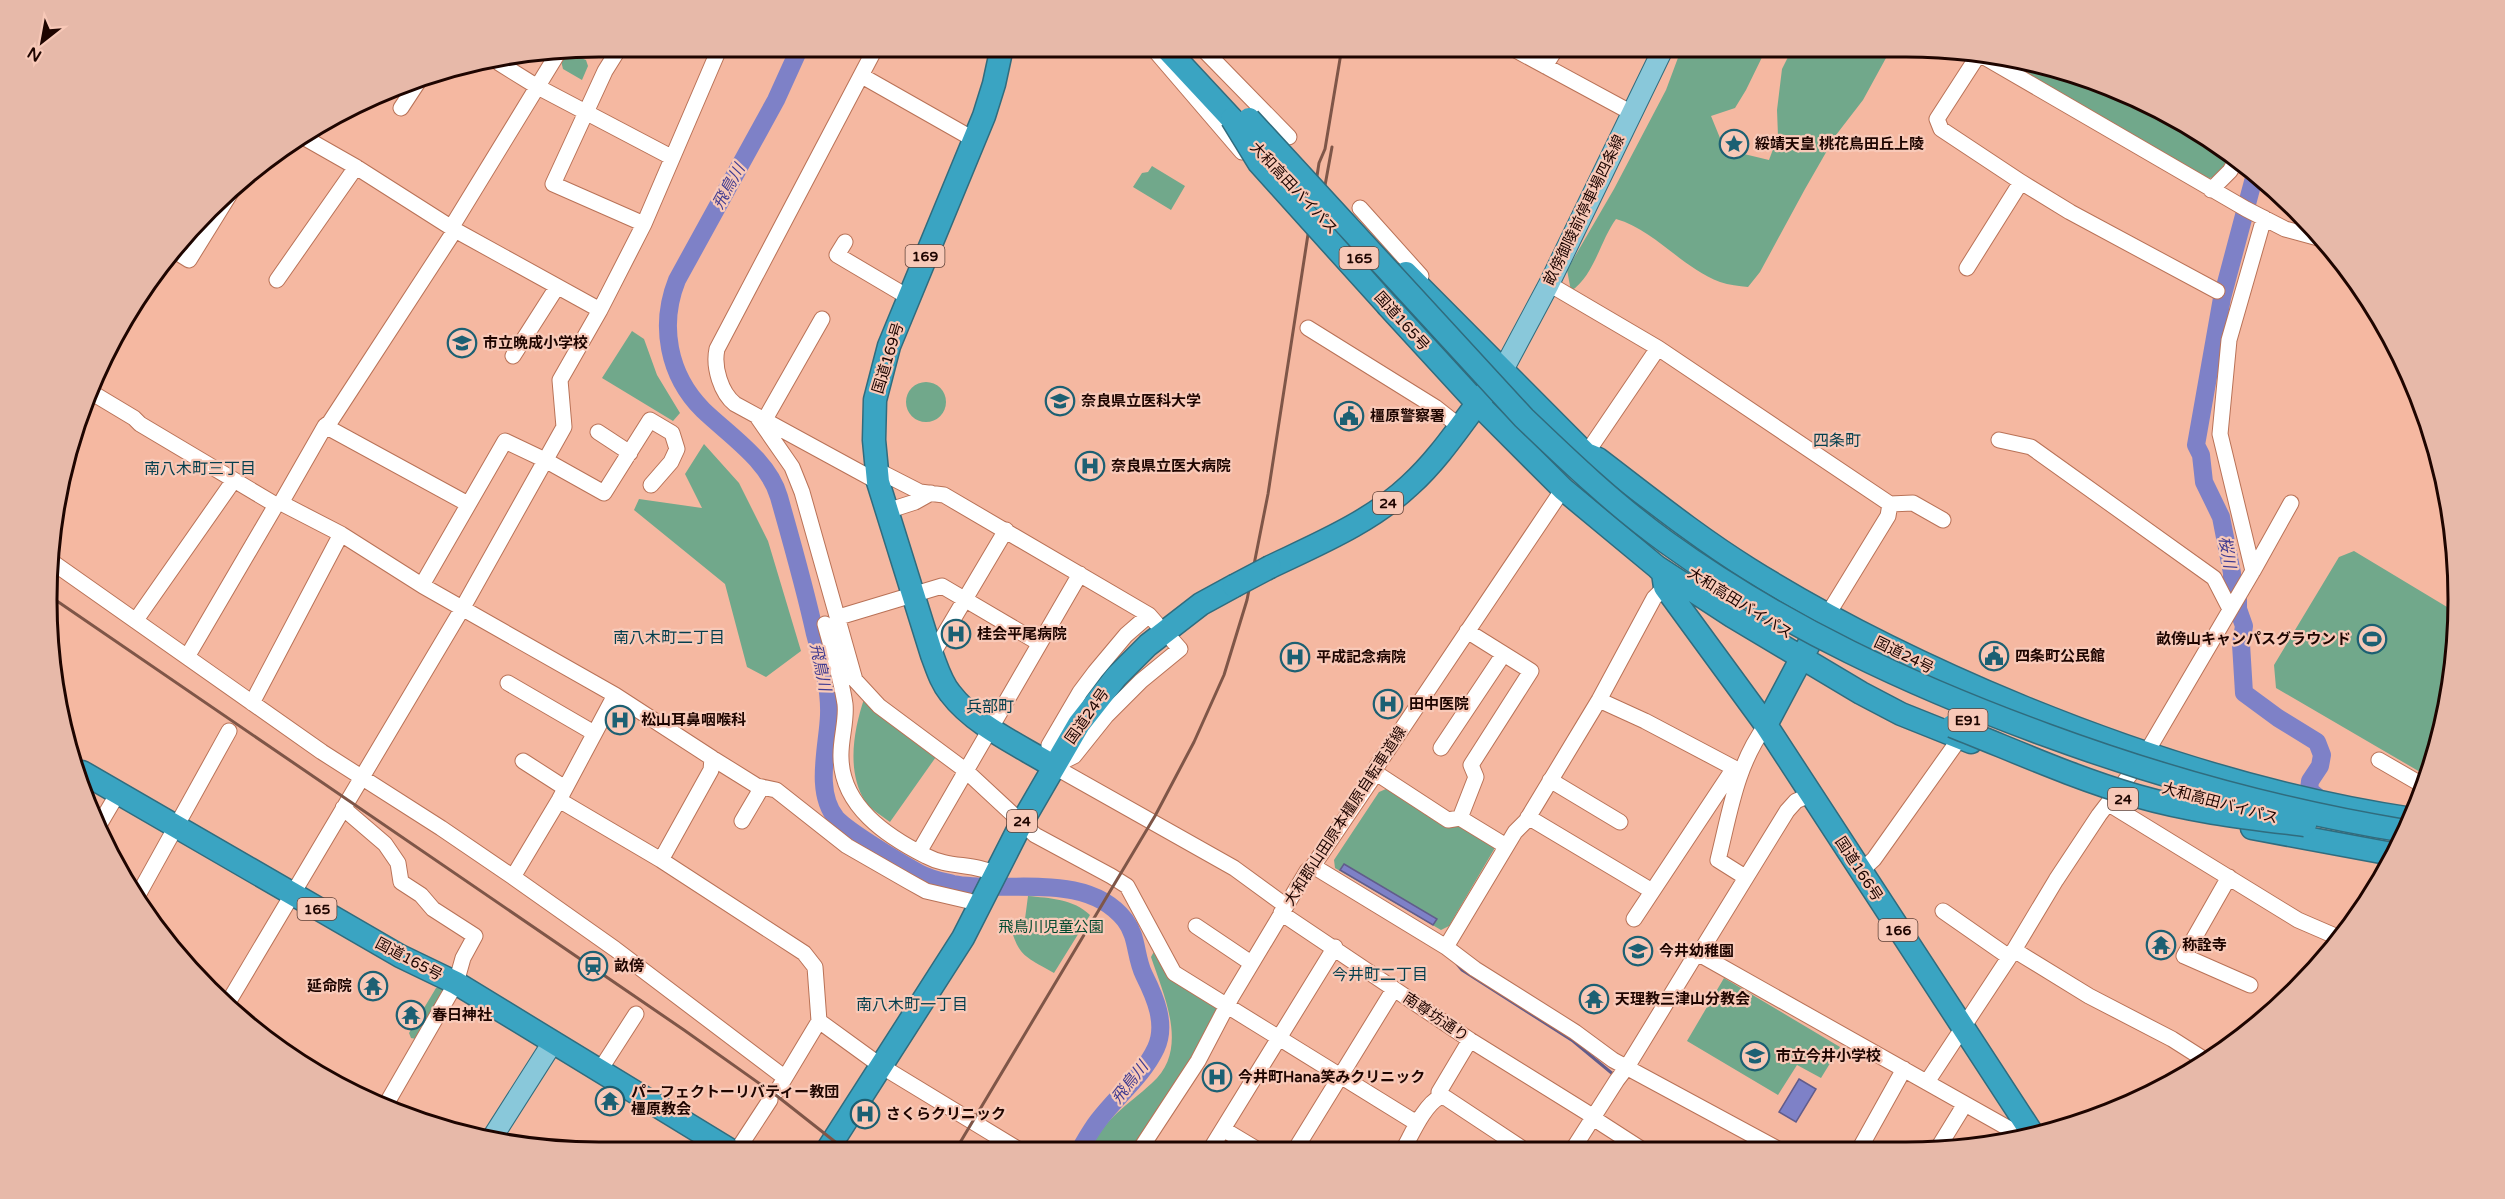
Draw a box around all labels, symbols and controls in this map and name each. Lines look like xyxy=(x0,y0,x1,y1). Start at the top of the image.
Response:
north arrow xyxy=(12,12,72,72)
text: N xyxy=(24,42,45,66)
place icon: 綏靖天皇 桃花鳥田丘上陵 xyxy=(1718,128,1750,160)
street label: 畝傍御陵前停車場四条線 xyxy=(1540,132,1628,288)
place label: 綏靖天皇 桃花鳥田丘上陵 xyxy=(1755,135,1924,153)
street label: 大和高田バイパス xyxy=(1247,138,1341,238)
water label: 飛鳥川 xyxy=(708,159,750,212)
road number: 169 xyxy=(906,245,944,267)
road number: 165 xyxy=(1340,247,1378,269)
street label: 国道165号 xyxy=(1371,288,1433,354)
street label: 国道169号 xyxy=(869,320,907,396)
school or university icon: 市立晩成小学校 xyxy=(446,327,478,359)
place label: 市立晩成小学校 xyxy=(483,334,588,352)
school or university icon: 奈良県立医科大学 xyxy=(1044,385,1076,417)
place label: 奈良県立医科大学 xyxy=(1081,392,1201,410)
public building icon: 橿原警察署 xyxy=(1333,400,1365,432)
place label: 橿原警察署 xyxy=(1370,407,1445,425)
district label: 四条町 xyxy=(1813,431,1861,451)
hospital icon: 奈良県立医大病院 xyxy=(1074,450,1106,482)
place label: 奈良県立医大病院 xyxy=(1111,457,1231,475)
district label: 南八木町三丁目 xyxy=(144,459,256,479)
road number: 24 xyxy=(1373,492,1403,514)
water label: 桜川 xyxy=(2214,535,2240,572)
street label: 大和高田バイパス xyxy=(1684,564,1796,642)
hospital icon: 桂会平尾病院 xyxy=(940,618,972,650)
sports icon: 畝傍山キャンパスグラウンド xyxy=(2356,623,2388,655)
place label: 桂会平尾病院 xyxy=(977,625,1067,643)
district label: 南八木町二丁目 xyxy=(613,628,725,648)
place label: 畝傍山キャンパスグラウンド xyxy=(2156,630,2351,648)
street label: 国道24号 xyxy=(1871,633,1937,677)
public building icon: 四条町公民館 xyxy=(1978,640,2010,672)
hospital icon: 平成記念病院 xyxy=(1279,641,1311,673)
water label: 飛鳥川 xyxy=(805,642,835,695)
place label: 四条町公民館 xyxy=(2015,647,2105,665)
place label: 平成記念病院 xyxy=(1316,648,1406,666)
street label: 国道24号 xyxy=(1061,685,1113,747)
hospital icon: 田中医院 xyxy=(1372,688,1404,720)
place label: 田中医院 xyxy=(1409,695,1469,713)
district label: 兵部町 xyxy=(966,697,1014,717)
hospital icon: 松山耳鼻咽喉科 xyxy=(604,704,636,736)
road number: E91 xyxy=(1948,709,1988,731)
place label: 松山耳鼻咽喉科 xyxy=(641,711,746,729)
street label: 大和郡山田原本橿原自転車道線 xyxy=(1280,723,1410,909)
street label: 大和高田バイパス xyxy=(2160,779,2280,827)
road number: 24 xyxy=(2108,788,2138,810)
road number: 24 xyxy=(1007,810,1037,832)
street label: 国道166号 xyxy=(1832,833,1886,905)
road number: 165 xyxy=(298,898,336,920)
park label: 飛鳥川児童公園 xyxy=(998,918,1104,936)
road number: 166 xyxy=(1878,919,1918,941)
temple icon: 称詮寺 xyxy=(2145,929,2177,961)
street label: 国道165号 xyxy=(372,934,446,984)
school or university icon: 今井幼稚園 xyxy=(1622,935,1654,967)
place label: 称詮寺 xyxy=(2182,936,2227,954)
place label: 今井幼稚園 xyxy=(1659,942,1734,960)
station icon: 畝傍 xyxy=(577,950,609,982)
place label: 畝傍 xyxy=(614,957,644,975)
district label: 今井町二丁目 xyxy=(1332,965,1428,985)
temple icon: 延命院 xyxy=(357,970,389,1002)
place label: 延命院 xyxy=(307,977,352,995)
temple icon: 天理教三津山分教会 xyxy=(1578,983,1610,1015)
street label: 南尊坊通り xyxy=(1400,989,1472,1045)
place label: 天理教三津山分教会 xyxy=(1615,990,1750,1008)
district label: 南八木町一丁目 xyxy=(856,995,968,1015)
temple icon: 春日神社 xyxy=(395,999,427,1031)
place label: 春日神社 xyxy=(432,1006,492,1024)
school or university icon: 市立今井小学校 xyxy=(1739,1040,1771,1072)
place label: 市立今井小学校 xyxy=(1776,1047,1881,1065)
water label: 飛鳥川 xyxy=(1107,1056,1154,1108)
hospital icon: 今井町Hana笑みクリニック xyxy=(1201,1061,1233,1093)
place label: 今井町Hana笑みクリニック xyxy=(1238,1068,1425,1086)
place label: パーフェクトーリバティー教団 橿原教会 xyxy=(631,1083,839,1118)
temple icon: パーフェクトーリバティー教団 橿原教会 xyxy=(594,1085,626,1117)
hospital icon: さくらクリニック xyxy=(849,1098,881,1130)
place label: さくらクリニック xyxy=(886,1105,1006,1123)

